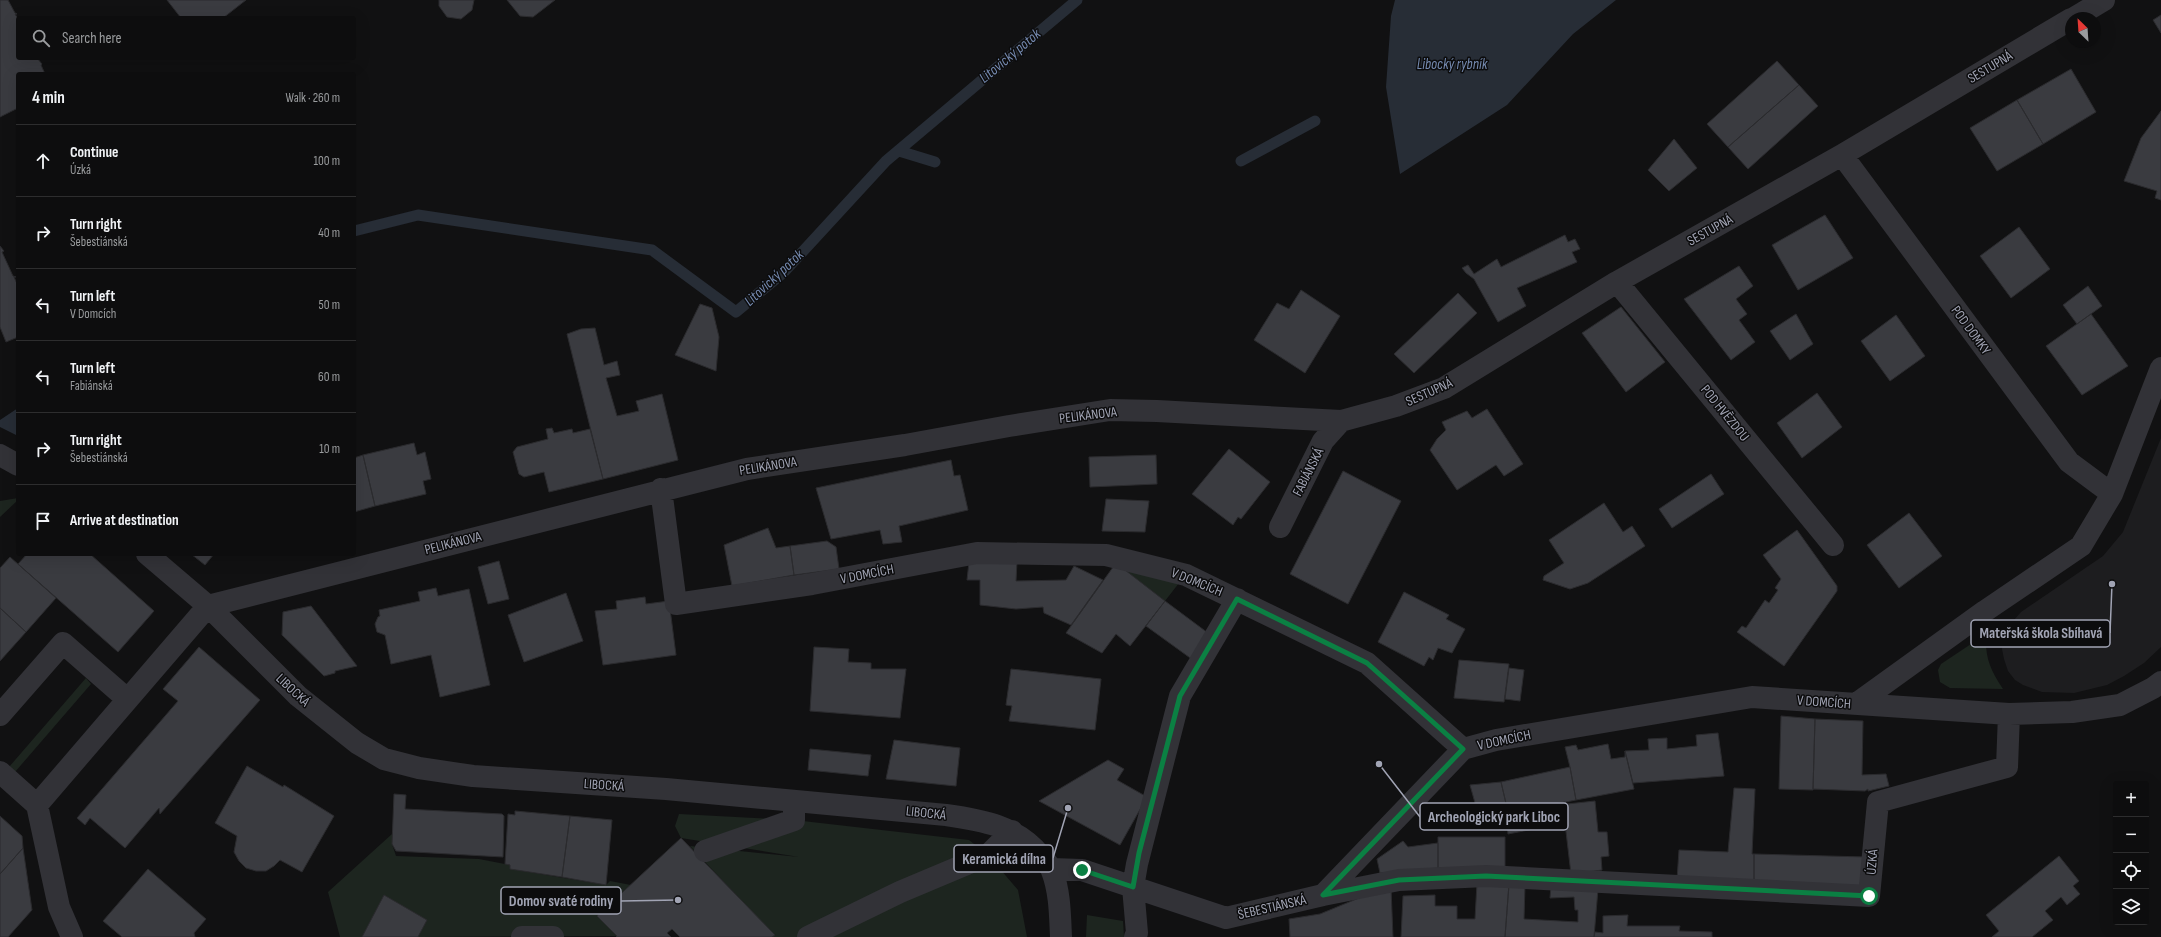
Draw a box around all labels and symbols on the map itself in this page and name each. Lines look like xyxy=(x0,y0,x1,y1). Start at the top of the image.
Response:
north arrow xyxy=(2065,12,2101,48)
water label: Litovický potok xyxy=(975,24,1045,87)
street label: SESTUPNÁ xyxy=(1964,46,2016,87)
water label: Libocký rybník xyxy=(1417,55,1488,74)
street label: SESTUPNÁ xyxy=(1684,210,1737,249)
water label: Litovický potok xyxy=(740,245,808,310)
street label: POD DOMKY xyxy=(1948,302,1994,358)
street label: SESTUPNÁ xyxy=(1403,374,1456,410)
street label: POD HVĚZDOU xyxy=(1697,381,1753,445)
street label: PELIKÁNOVA xyxy=(1058,403,1119,427)
street label: FABIÁNSKÁ xyxy=(1289,444,1328,499)
street label: PELIKÁNOVA xyxy=(738,453,799,479)
street label: PELIKÁNOVA xyxy=(423,528,484,558)
street label: V DOMCÍCH xyxy=(839,560,895,588)
street label: V DOMCÍCH xyxy=(1169,564,1225,600)
callout: Mateřská škola Sbíhavá xyxy=(1971,620,2110,647)
text: Mateřská škola Sbíhavá xyxy=(1979,624,2103,643)
street label: LIBOCKÁ xyxy=(272,670,314,711)
street label: V DOMCÍCH xyxy=(1796,692,1852,712)
street label: V DOMCÍCH xyxy=(1476,726,1532,754)
street label: LIBOCKÁ xyxy=(583,775,626,795)
street label: LIBOCKÁ xyxy=(905,802,948,824)
callout: Archeologický park Liboc xyxy=(1420,803,1568,830)
text: Archeologický park Liboc xyxy=(1427,808,1560,827)
callout: Keramická dílna xyxy=(954,845,1053,872)
street label: ÚZKÁ xyxy=(1862,848,1882,875)
text: Keramická dílna xyxy=(962,850,1046,869)
route end xyxy=(1073,861,1091,879)
callout: Domov svaté rodiny xyxy=(501,887,621,914)
route start xyxy=(1860,887,1878,905)
street label: ŠEBESTIÁNSKÁ xyxy=(1236,891,1309,923)
text: Domov svaté rodiny xyxy=(509,892,614,911)

